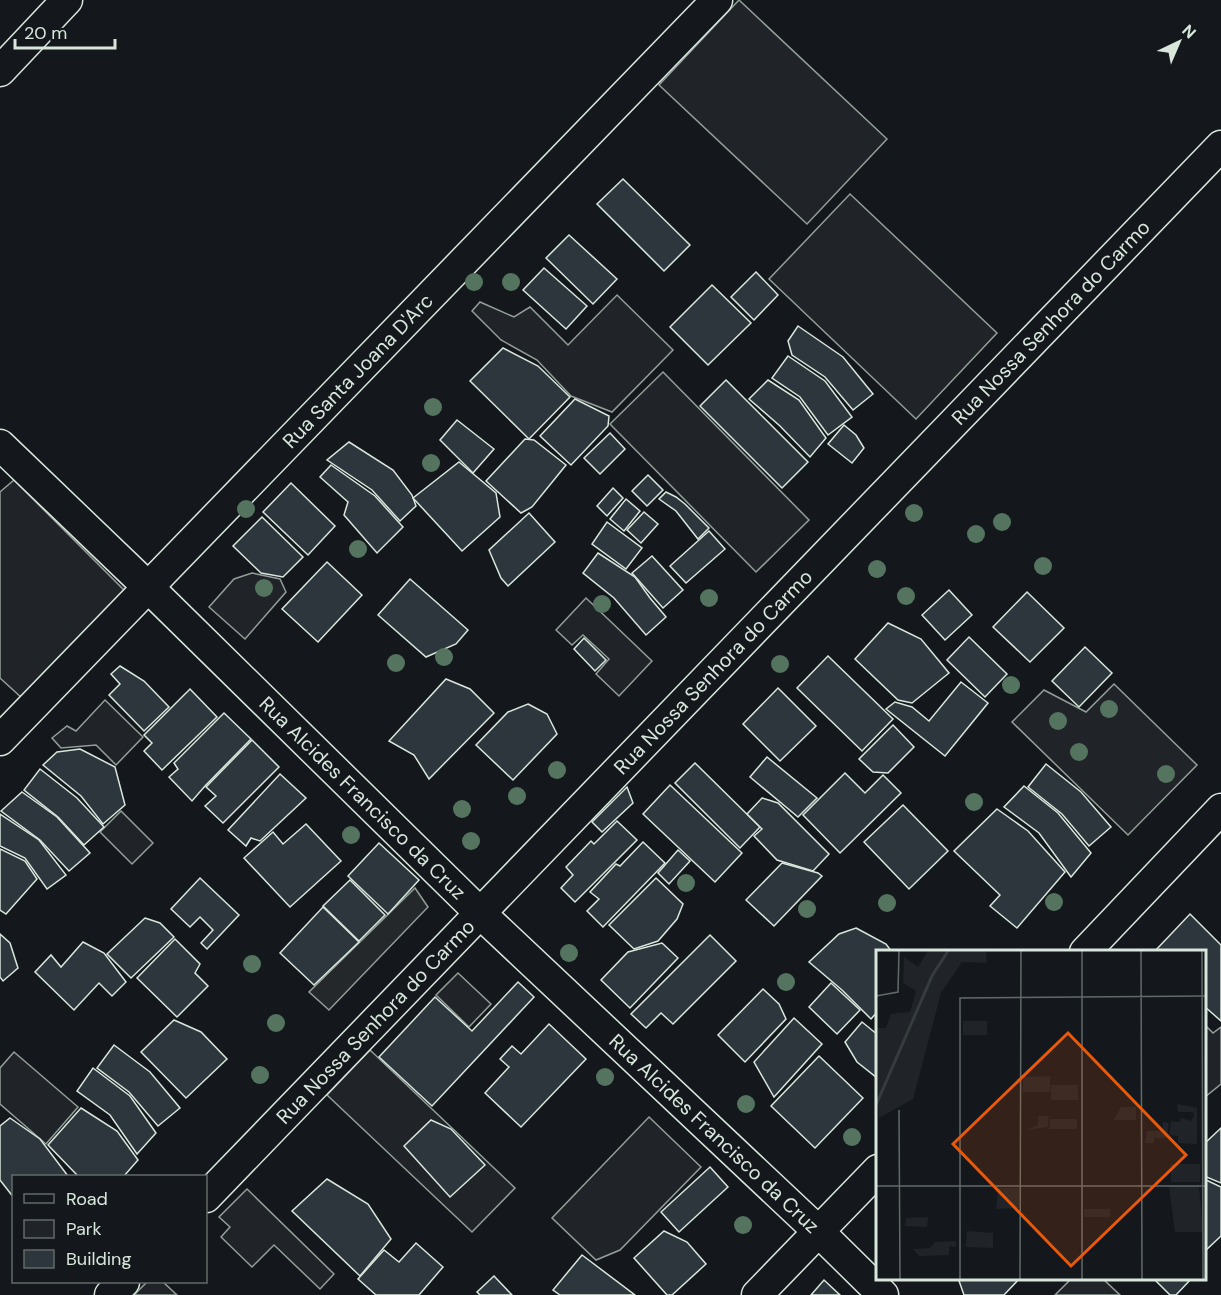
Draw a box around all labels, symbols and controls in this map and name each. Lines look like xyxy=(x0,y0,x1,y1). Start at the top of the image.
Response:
scale bar xyxy=(15,12,116,50)
north arrow xyxy=(1149,12,1209,72)
text: N xyxy=(1178,20,1201,43)
text: 20 m xyxy=(24,21,67,45)
street label: Rua Nossa Senhora do Carmo xyxy=(946,214,1156,430)
street label: Rua Santa Joana D'Arc xyxy=(277,288,439,454)
street label: Rua Nossa Senhora do Carmo xyxy=(608,564,818,780)
street label: Rua Alcides Francisco da Cruz xyxy=(254,691,472,905)
street label: Rua Nossa Senhora do Carmo xyxy=(271,913,480,1129)
inset map xyxy=(876,950,1206,1280)
street label: Rua Alcides Francisco da Cruz xyxy=(604,1028,825,1239)
legend xyxy=(12,1175,207,1283)
text: Road xyxy=(66,1187,108,1211)
text: Park xyxy=(66,1217,102,1241)
text: Building xyxy=(66,1247,131,1271)

